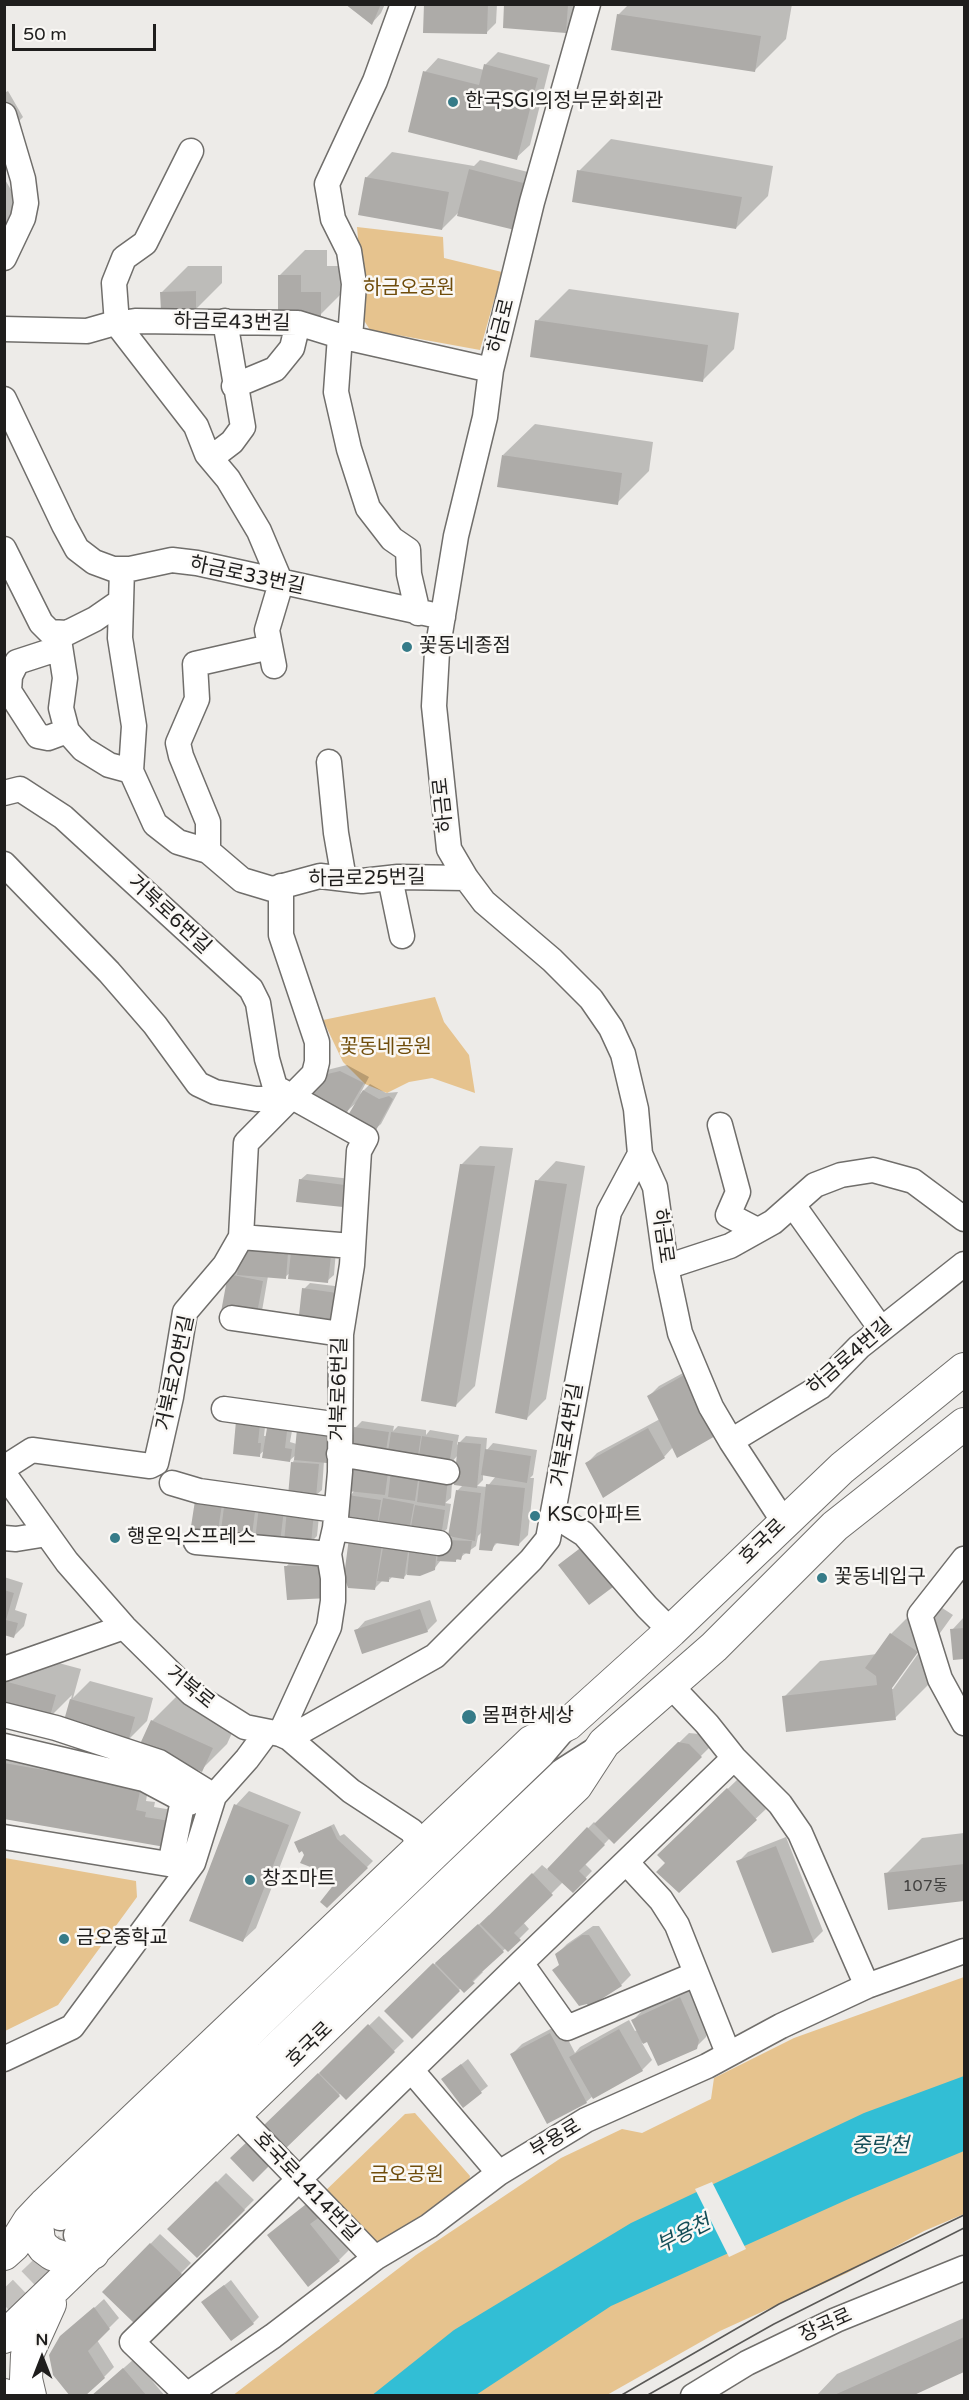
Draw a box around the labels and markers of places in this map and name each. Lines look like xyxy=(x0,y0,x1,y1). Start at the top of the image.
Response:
place label: 한국SGI의정부문화회관 xyxy=(465,90,664,114)
marker: 한국SGI의정부문화회관 xyxy=(446,95,460,109)
place label: 꽃동네종점 xyxy=(419,635,511,659)
marker: 꽃동네종점 xyxy=(400,640,414,654)
place label: KSC아파트 xyxy=(547,1504,642,1528)
marker: KSC아파트 xyxy=(528,1509,542,1523)
place label: 행운익스프레스 xyxy=(127,1526,256,1550)
marker: 행운익스프레스 xyxy=(108,1531,122,1545)
place label: 꽃동네입구 xyxy=(834,1566,926,1590)
marker: 꽃동네입구 xyxy=(815,1571,829,1585)
place label: 몸편한세상 xyxy=(482,1705,574,1729)
marker: 몸편한세상 xyxy=(460,1708,478,1726)
place label: 창조마트 xyxy=(262,1868,336,1892)
marker: 창조마트 xyxy=(243,1873,257,1887)
place label: 금오중학교 xyxy=(76,1927,168,1951)
marker: 금오중학교 xyxy=(57,1932,71,1946)

